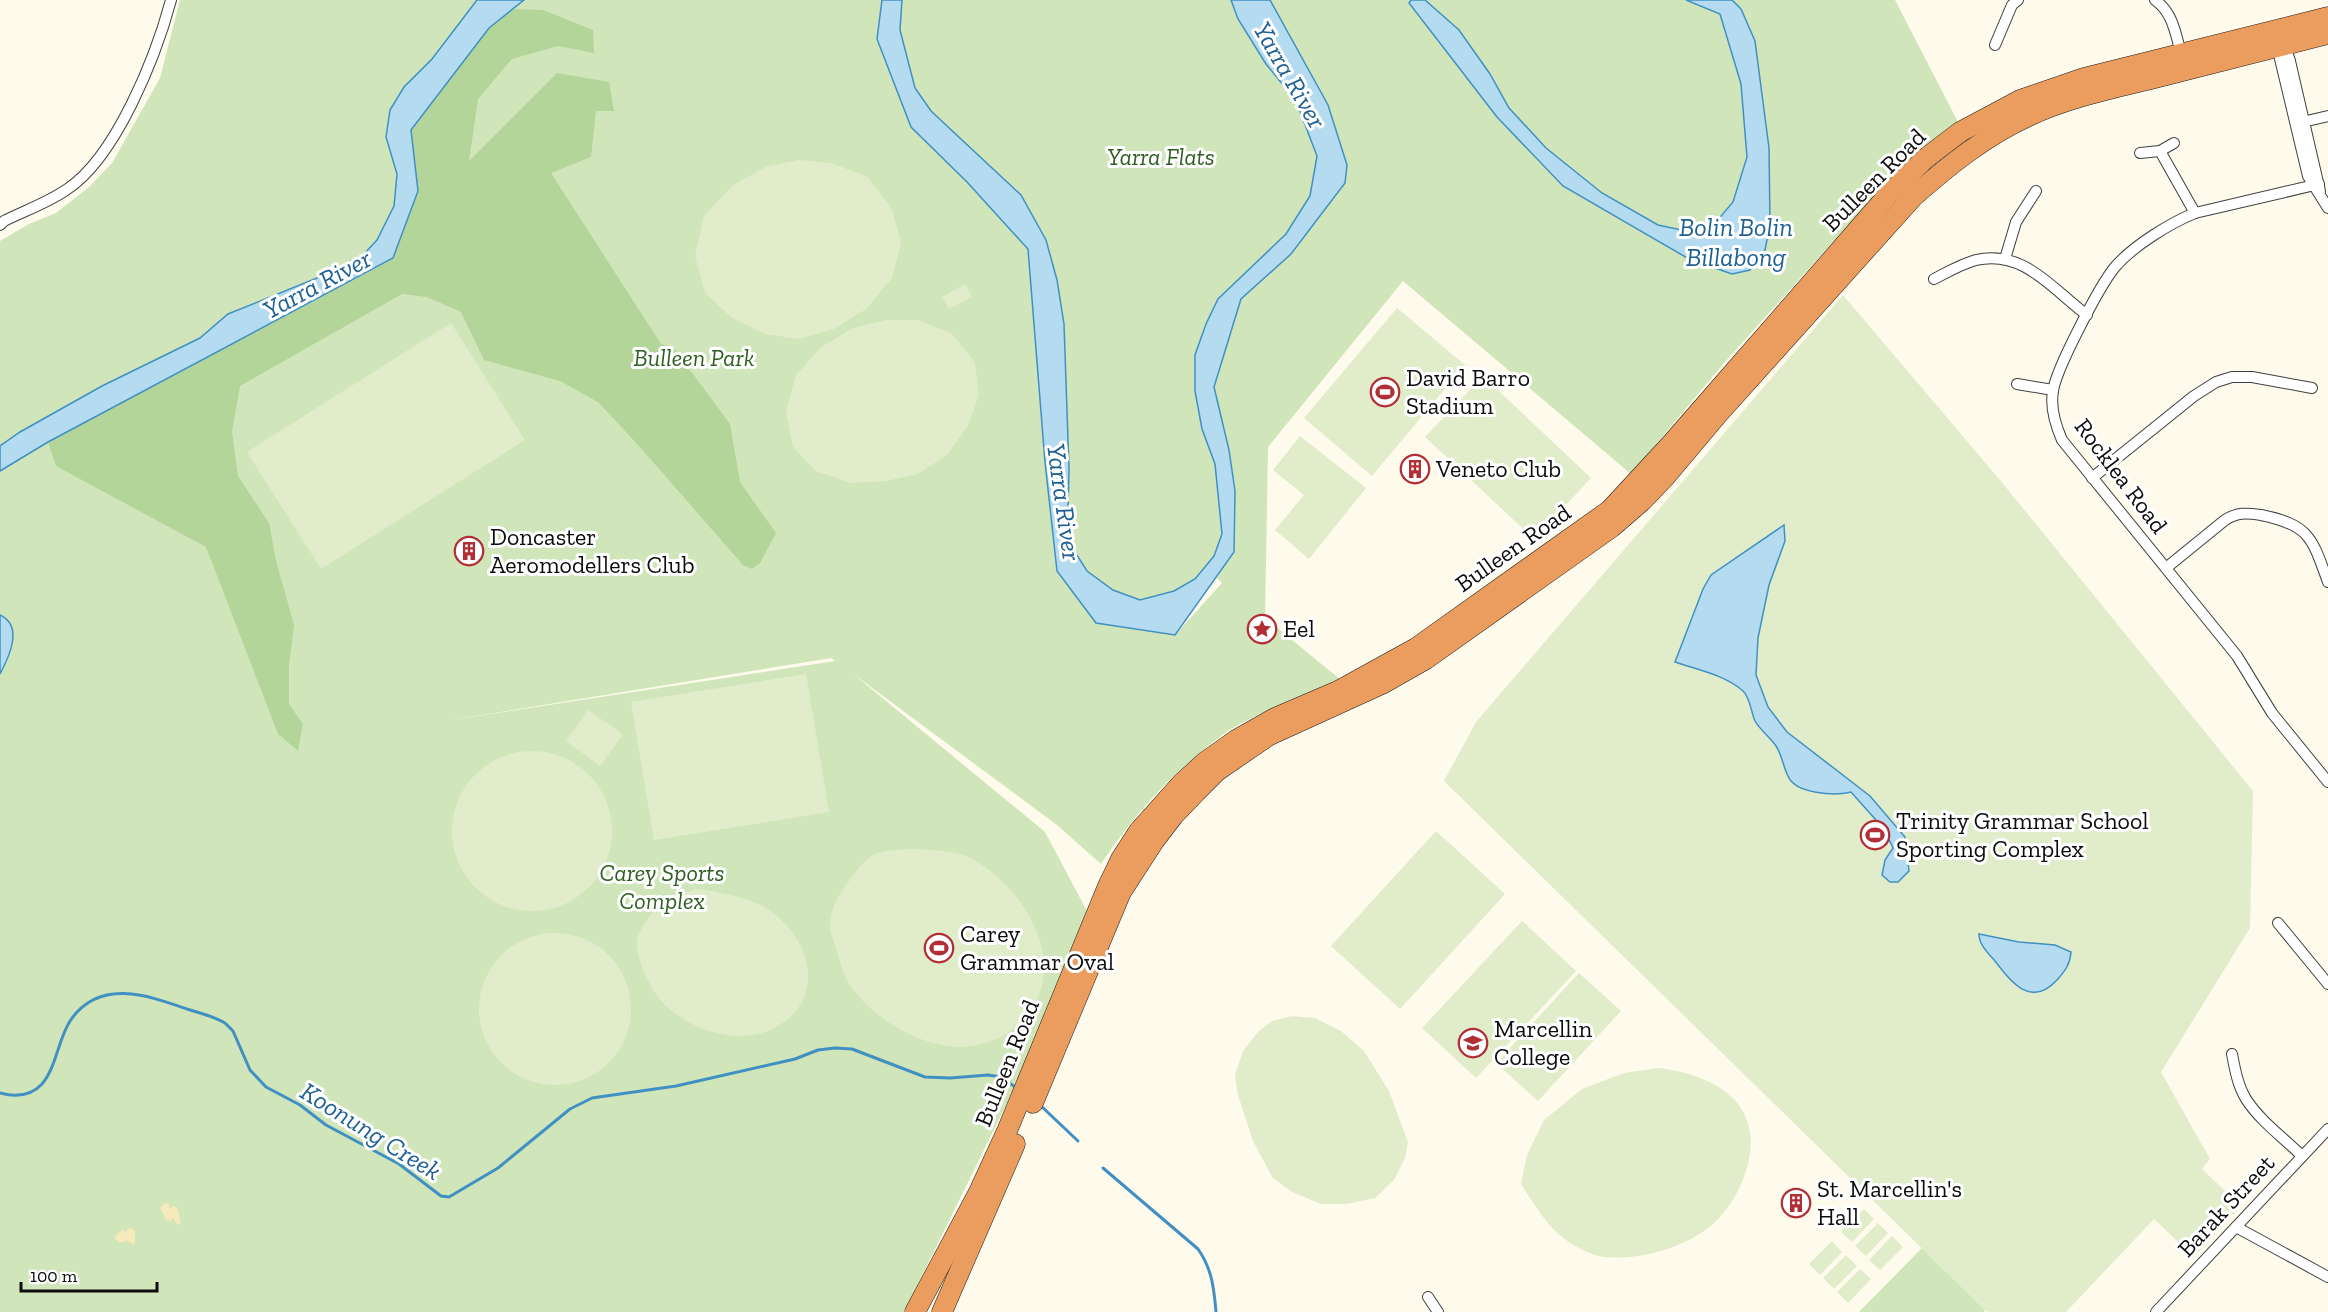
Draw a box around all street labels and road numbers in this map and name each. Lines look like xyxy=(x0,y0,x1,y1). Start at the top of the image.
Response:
street label: Bulleen Road xyxy=(1816,122,1931,237)
street label: Rocklea Road xyxy=(2069,412,2174,539)
street label: Bulleen Road xyxy=(1449,497,1576,598)
street label: Bulleen Road xyxy=(968,995,1045,1130)
street label: Barak Street xyxy=(2171,1149,2280,1263)

